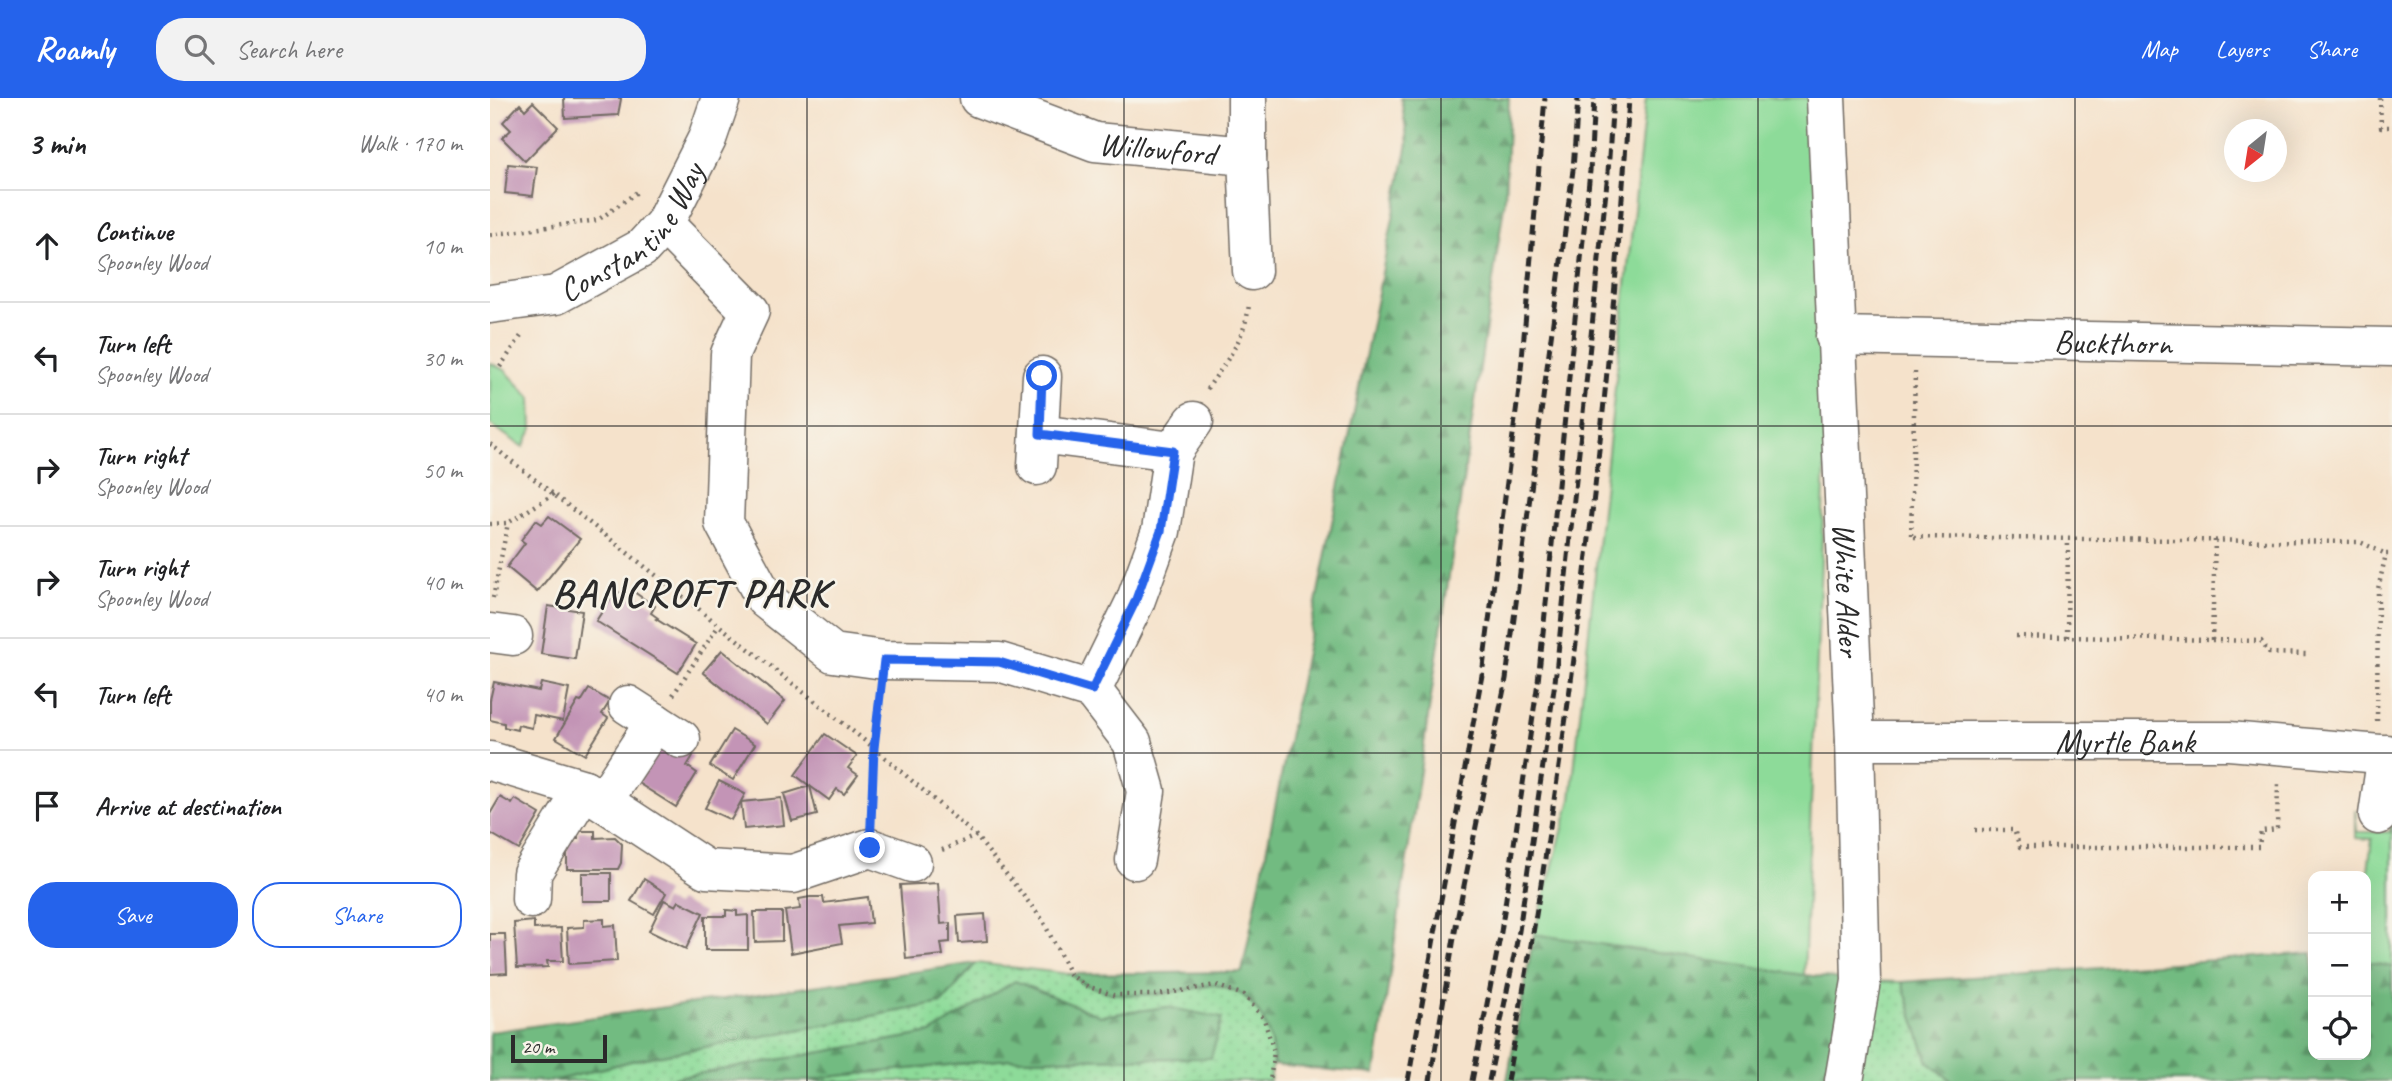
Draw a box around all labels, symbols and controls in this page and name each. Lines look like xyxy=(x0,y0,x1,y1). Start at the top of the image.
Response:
search box xyxy=(156,18,646,81)
text: Roamly xyxy=(35,28,114,70)
icon: search xyxy=(180,30,218,68)
text: Search here xyxy=(236,33,342,66)
text: Map xyxy=(2141,34,2178,64)
text: Layers xyxy=(2216,34,2269,64)
text: Share xyxy=(2307,34,2357,64)
north arrow xyxy=(2224,119,2287,182)
street label: Willowford xyxy=(1097,122,1223,176)
text: 3 min xyxy=(28,125,85,163)
text: Walk · 170 m xyxy=(358,129,462,158)
street label: Constantine Way xyxy=(551,153,715,312)
text: Continue xyxy=(95,215,173,248)
icon: ahead xyxy=(28,227,66,265)
text: 10 m xyxy=(423,232,462,261)
text: Spoonley Wood xyxy=(95,248,208,277)
street label: Buckthorn xyxy=(2054,320,2174,365)
text: Turn left xyxy=(95,327,170,360)
icon: left xyxy=(28,339,66,377)
text: 30 m xyxy=(423,344,462,373)
text: Spoonley Wood xyxy=(95,360,208,389)
route start xyxy=(1026,360,1057,391)
text: Turn right xyxy=(95,439,186,472)
icon: right xyxy=(28,451,66,489)
text: 50 m xyxy=(423,456,462,485)
text: Spoonley Wood xyxy=(95,472,208,501)
street label: White Alder xyxy=(1823,522,1871,659)
text: Turn right xyxy=(95,551,186,584)
icon: right xyxy=(28,563,66,601)
text: 40 m xyxy=(423,568,462,597)
district label: BANCROFT PARK xyxy=(552,568,836,618)
text: Spoonley Wood xyxy=(95,584,208,613)
icon: left xyxy=(28,675,66,713)
text: Turn left xyxy=(95,678,170,711)
text: 40 m xyxy=(423,680,462,709)
street label: Myrtle Bank xyxy=(2055,721,2197,763)
icon: arrive xyxy=(28,787,66,825)
text: Arrive at destination xyxy=(95,790,281,823)
route end xyxy=(854,832,885,863)
map controls xyxy=(2308,871,2371,1060)
button: + xyxy=(2308,871,2371,934)
button: Save xyxy=(28,882,238,948)
button: Share xyxy=(252,882,462,948)
button: − xyxy=(2308,934,2371,997)
button: locate xyxy=(2308,997,2371,1060)
scale bar xyxy=(511,1032,607,1064)
text: 20 m xyxy=(522,1035,554,1059)

